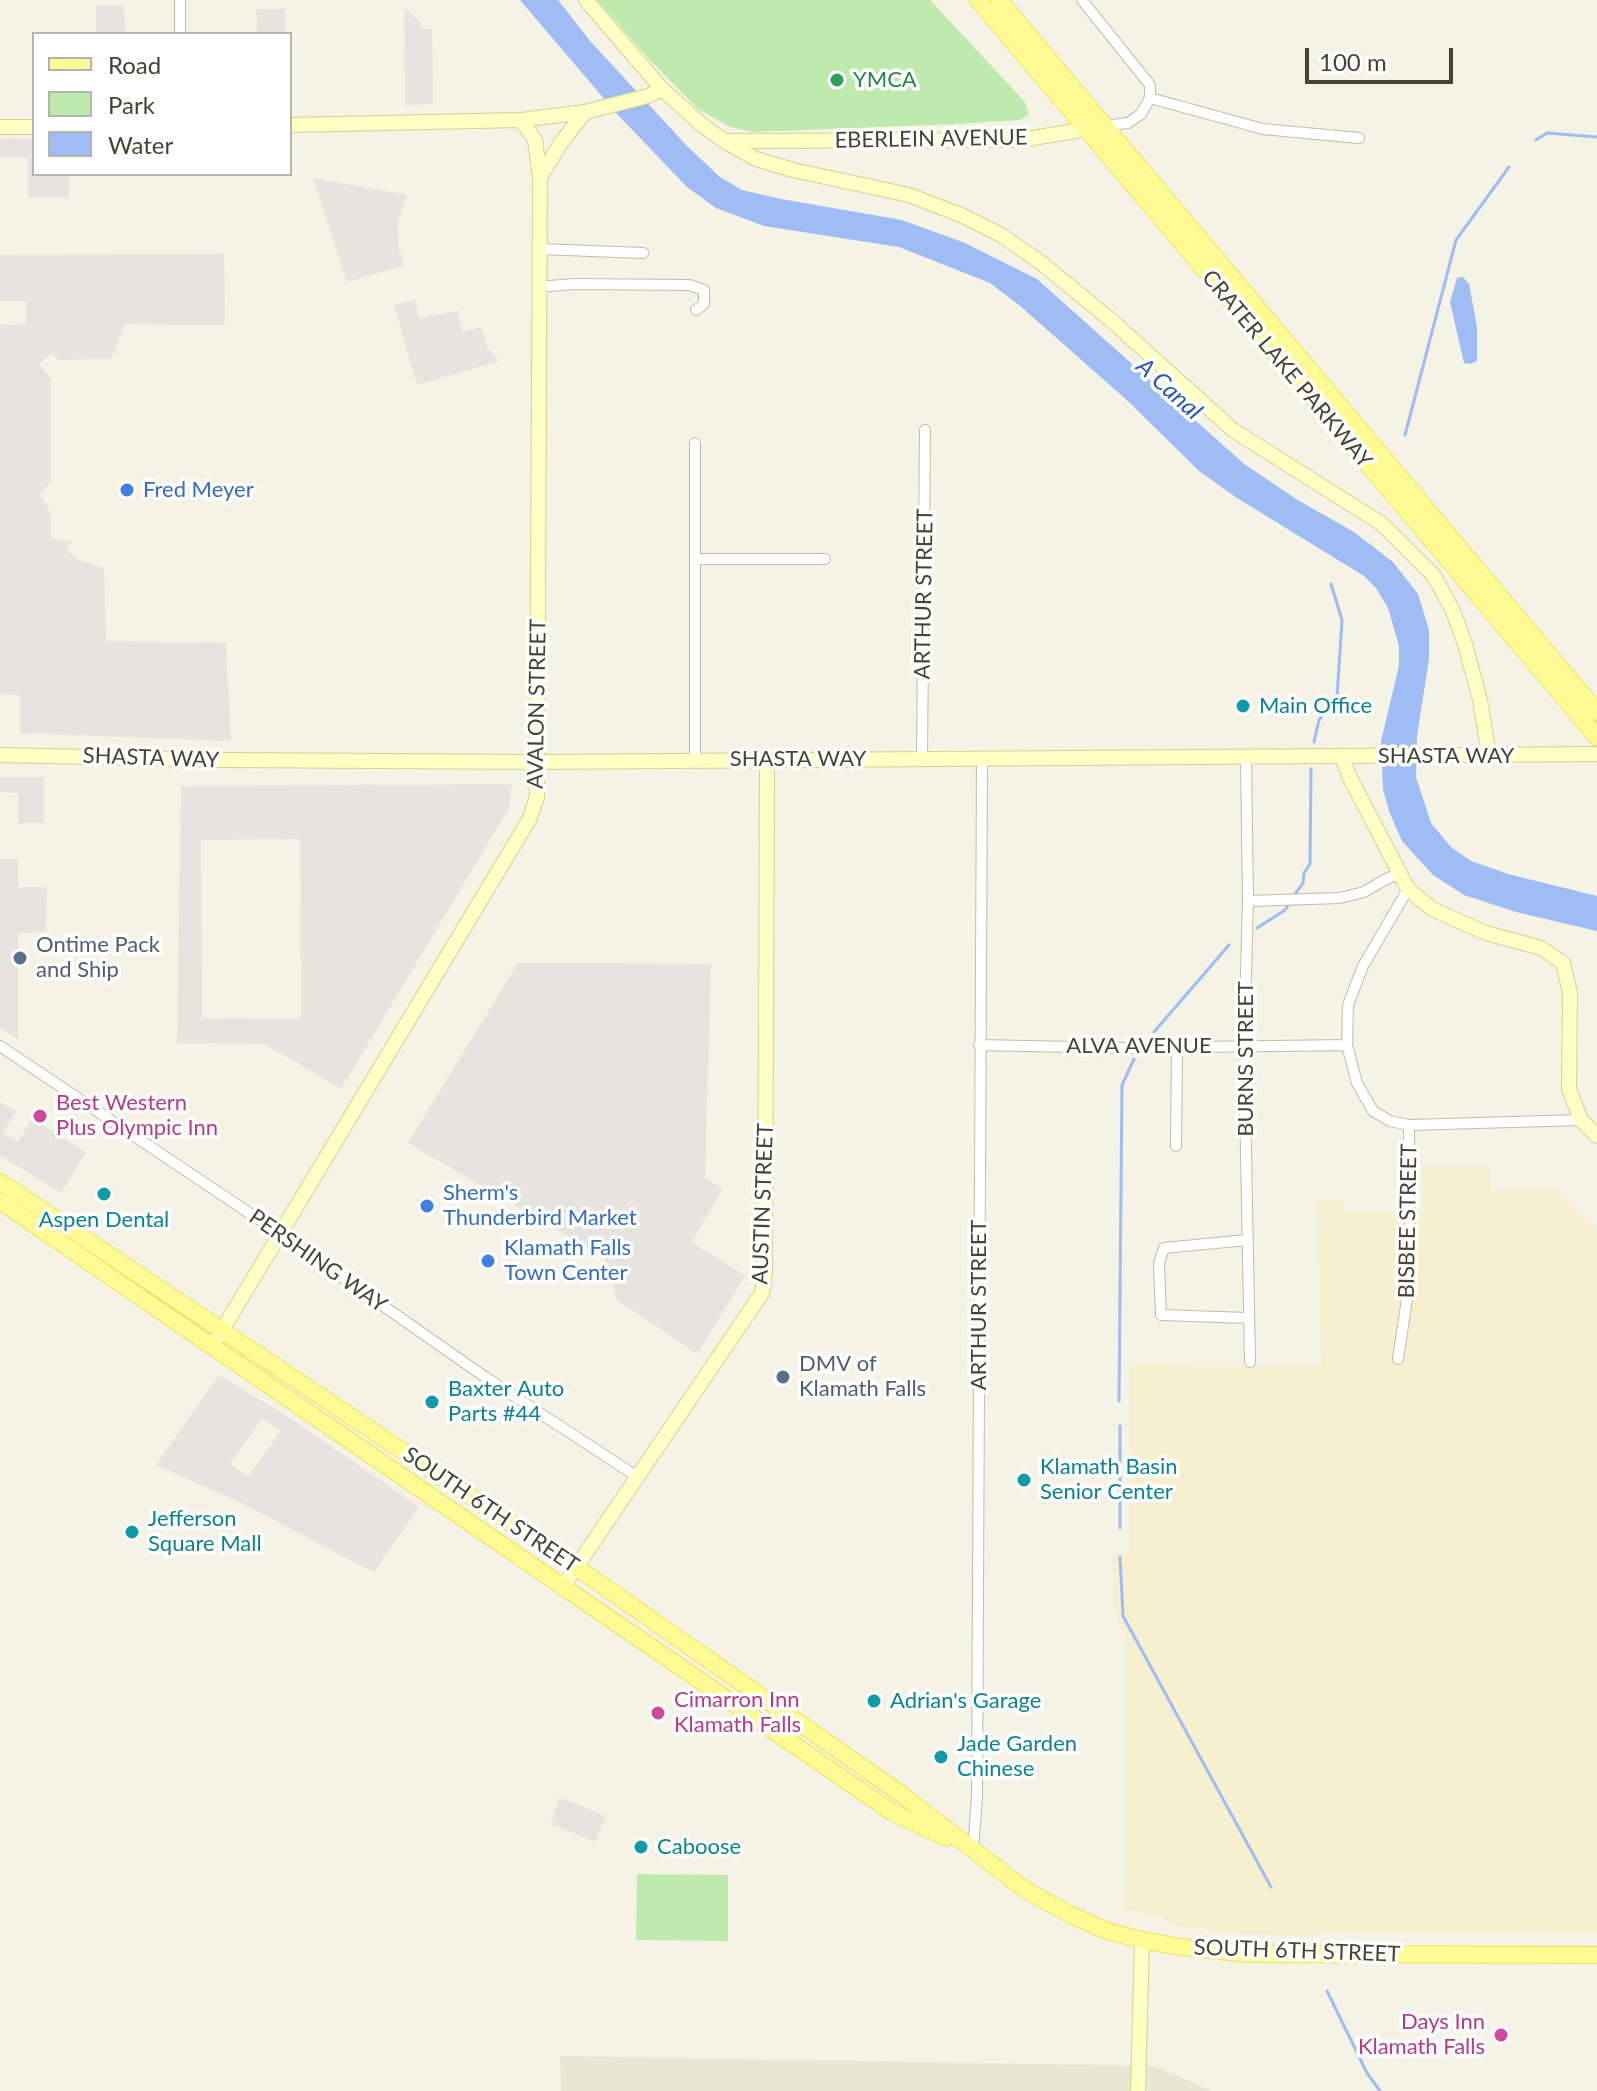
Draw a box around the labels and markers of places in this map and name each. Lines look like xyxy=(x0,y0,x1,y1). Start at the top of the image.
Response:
place label: YMCA xyxy=(853,67,917,93)
marker: YMCA xyxy=(828,71,846,89)
place label: Fred Meyer xyxy=(143,477,254,503)
marker: Fred Meyer xyxy=(118,481,136,499)
place label: Main Office xyxy=(1259,693,1372,719)
marker: Main Office xyxy=(1234,697,1252,715)
place label: Ontime Pack and Ship xyxy=(36,932,160,984)
marker: Ontime Pack and Ship xyxy=(11,949,29,967)
place label: Best Western Plus Olympic Inn xyxy=(56,1090,218,1142)
marker: Best Western Plus Olympic Inn xyxy=(31,1107,49,1125)
place label: Sherm's Thunderbird Market xyxy=(443,1180,637,1232)
marker: Aspen Dental xyxy=(95,1185,113,1203)
marker: Sherm's Thunderbird Market xyxy=(418,1197,436,1215)
place label: Aspen Dental xyxy=(39,1207,169,1233)
place label: Klamath Falls Town Center xyxy=(504,1235,631,1286)
marker: Klamath Falls Town Center xyxy=(479,1252,497,1270)
place label: DMV of Klamath Falls xyxy=(799,1351,926,1402)
marker: DMV of Klamath Falls xyxy=(774,1368,792,1386)
place label: Baxter Auto Parts #44 xyxy=(448,1376,564,1428)
marker: Baxter Auto Parts #44 xyxy=(423,1393,441,1411)
place label: Klamath Basin Senior Center xyxy=(1040,1454,1177,1506)
marker: Klamath Basin Senior Center xyxy=(1015,1471,1033,1489)
place label: Jefferson Square Mall xyxy=(148,1506,262,1558)
marker: Jefferson Square Mall xyxy=(123,1523,141,1541)
place label: Cimarron Inn Klamath Falls xyxy=(674,1687,801,1738)
place label: Adrian's Garage xyxy=(890,1688,1041,1714)
marker: Adrian's Garage xyxy=(865,1692,883,1710)
marker: Cimarron Inn Klamath Falls xyxy=(649,1704,667,1722)
place label: Jade Garden Chinese xyxy=(957,1731,1077,1782)
marker: Jade Garden Chinese xyxy=(932,1748,950,1766)
place label: Caboose xyxy=(657,1834,741,1860)
marker: Caboose xyxy=(632,1838,650,1856)
place label: Days Inn Klamath Falls xyxy=(1358,2009,1485,2060)
marker: Days Inn Klamath Falls xyxy=(1492,2026,1510,2044)

